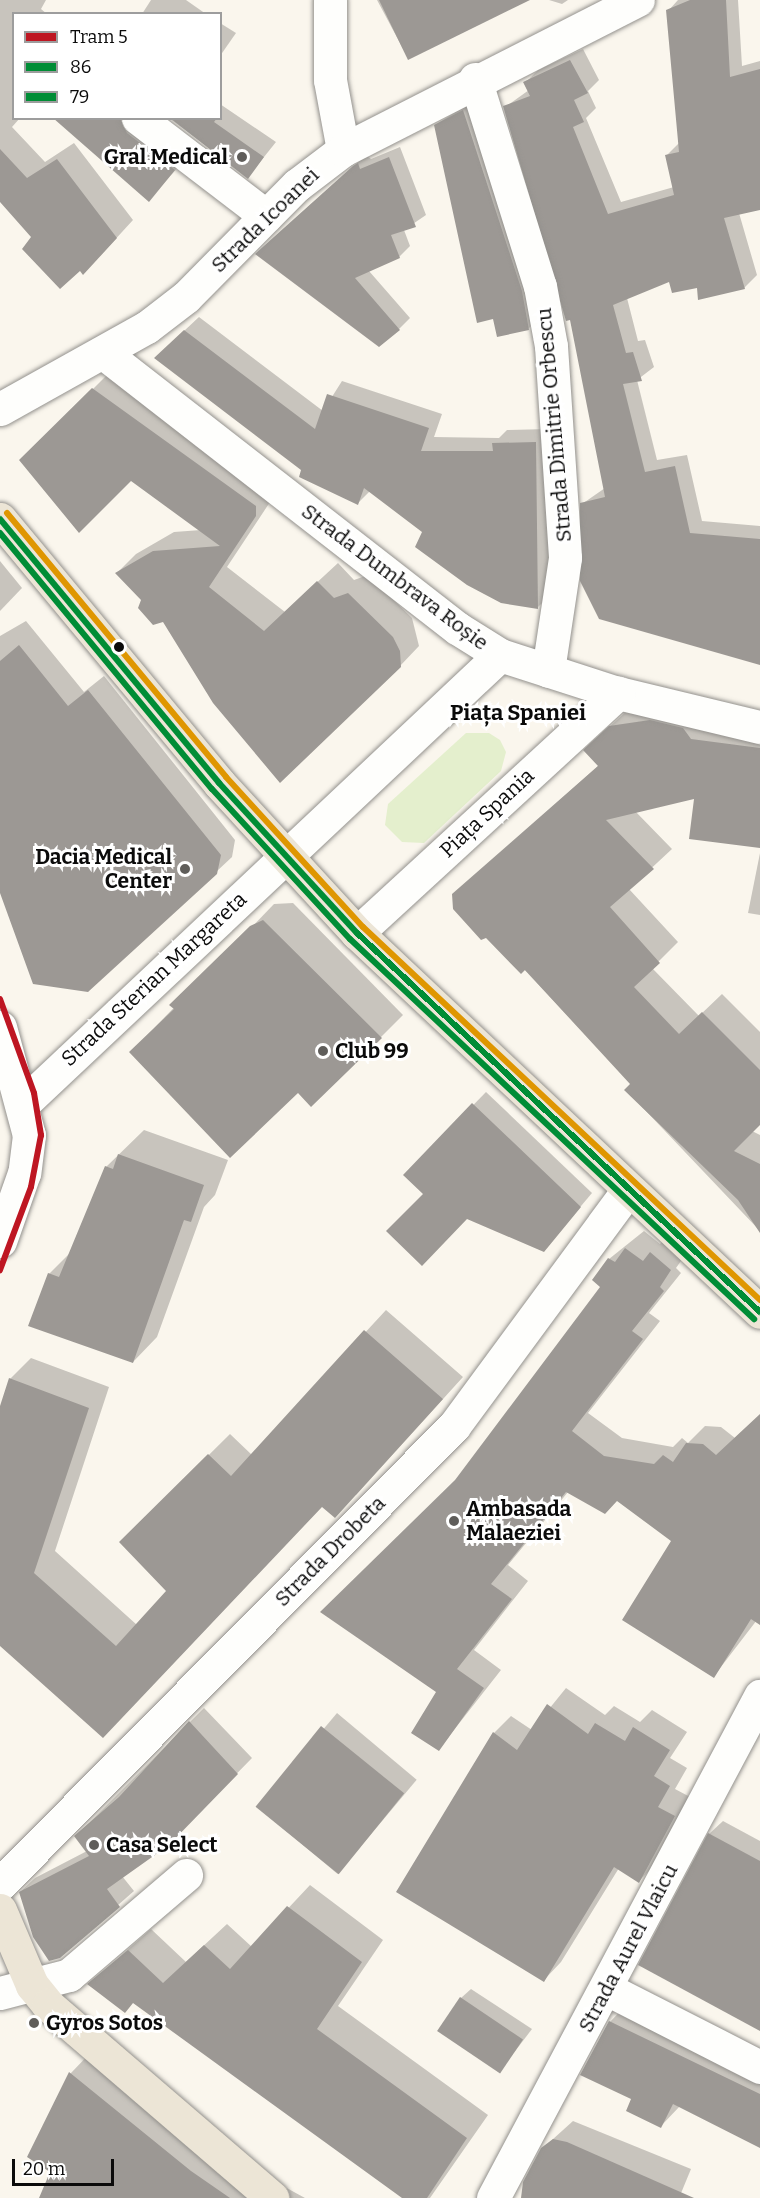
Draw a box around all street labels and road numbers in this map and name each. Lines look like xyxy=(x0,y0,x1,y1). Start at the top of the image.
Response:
street label: Strada Icoanei xyxy=(206,162,324,278)
street label: Strada Dimitrie Orbescu xyxy=(531,307,577,543)
street label: Strada Dumbrava Roșie xyxy=(297,499,493,655)
street label: Piața Spania xyxy=(435,763,539,863)
street label: Strada Sterian Margareta xyxy=(56,887,252,1071)
street label: Strada Drobeta xyxy=(269,1490,391,1612)
street label: Strada Aurel Vlaicu xyxy=(573,1860,683,2036)

